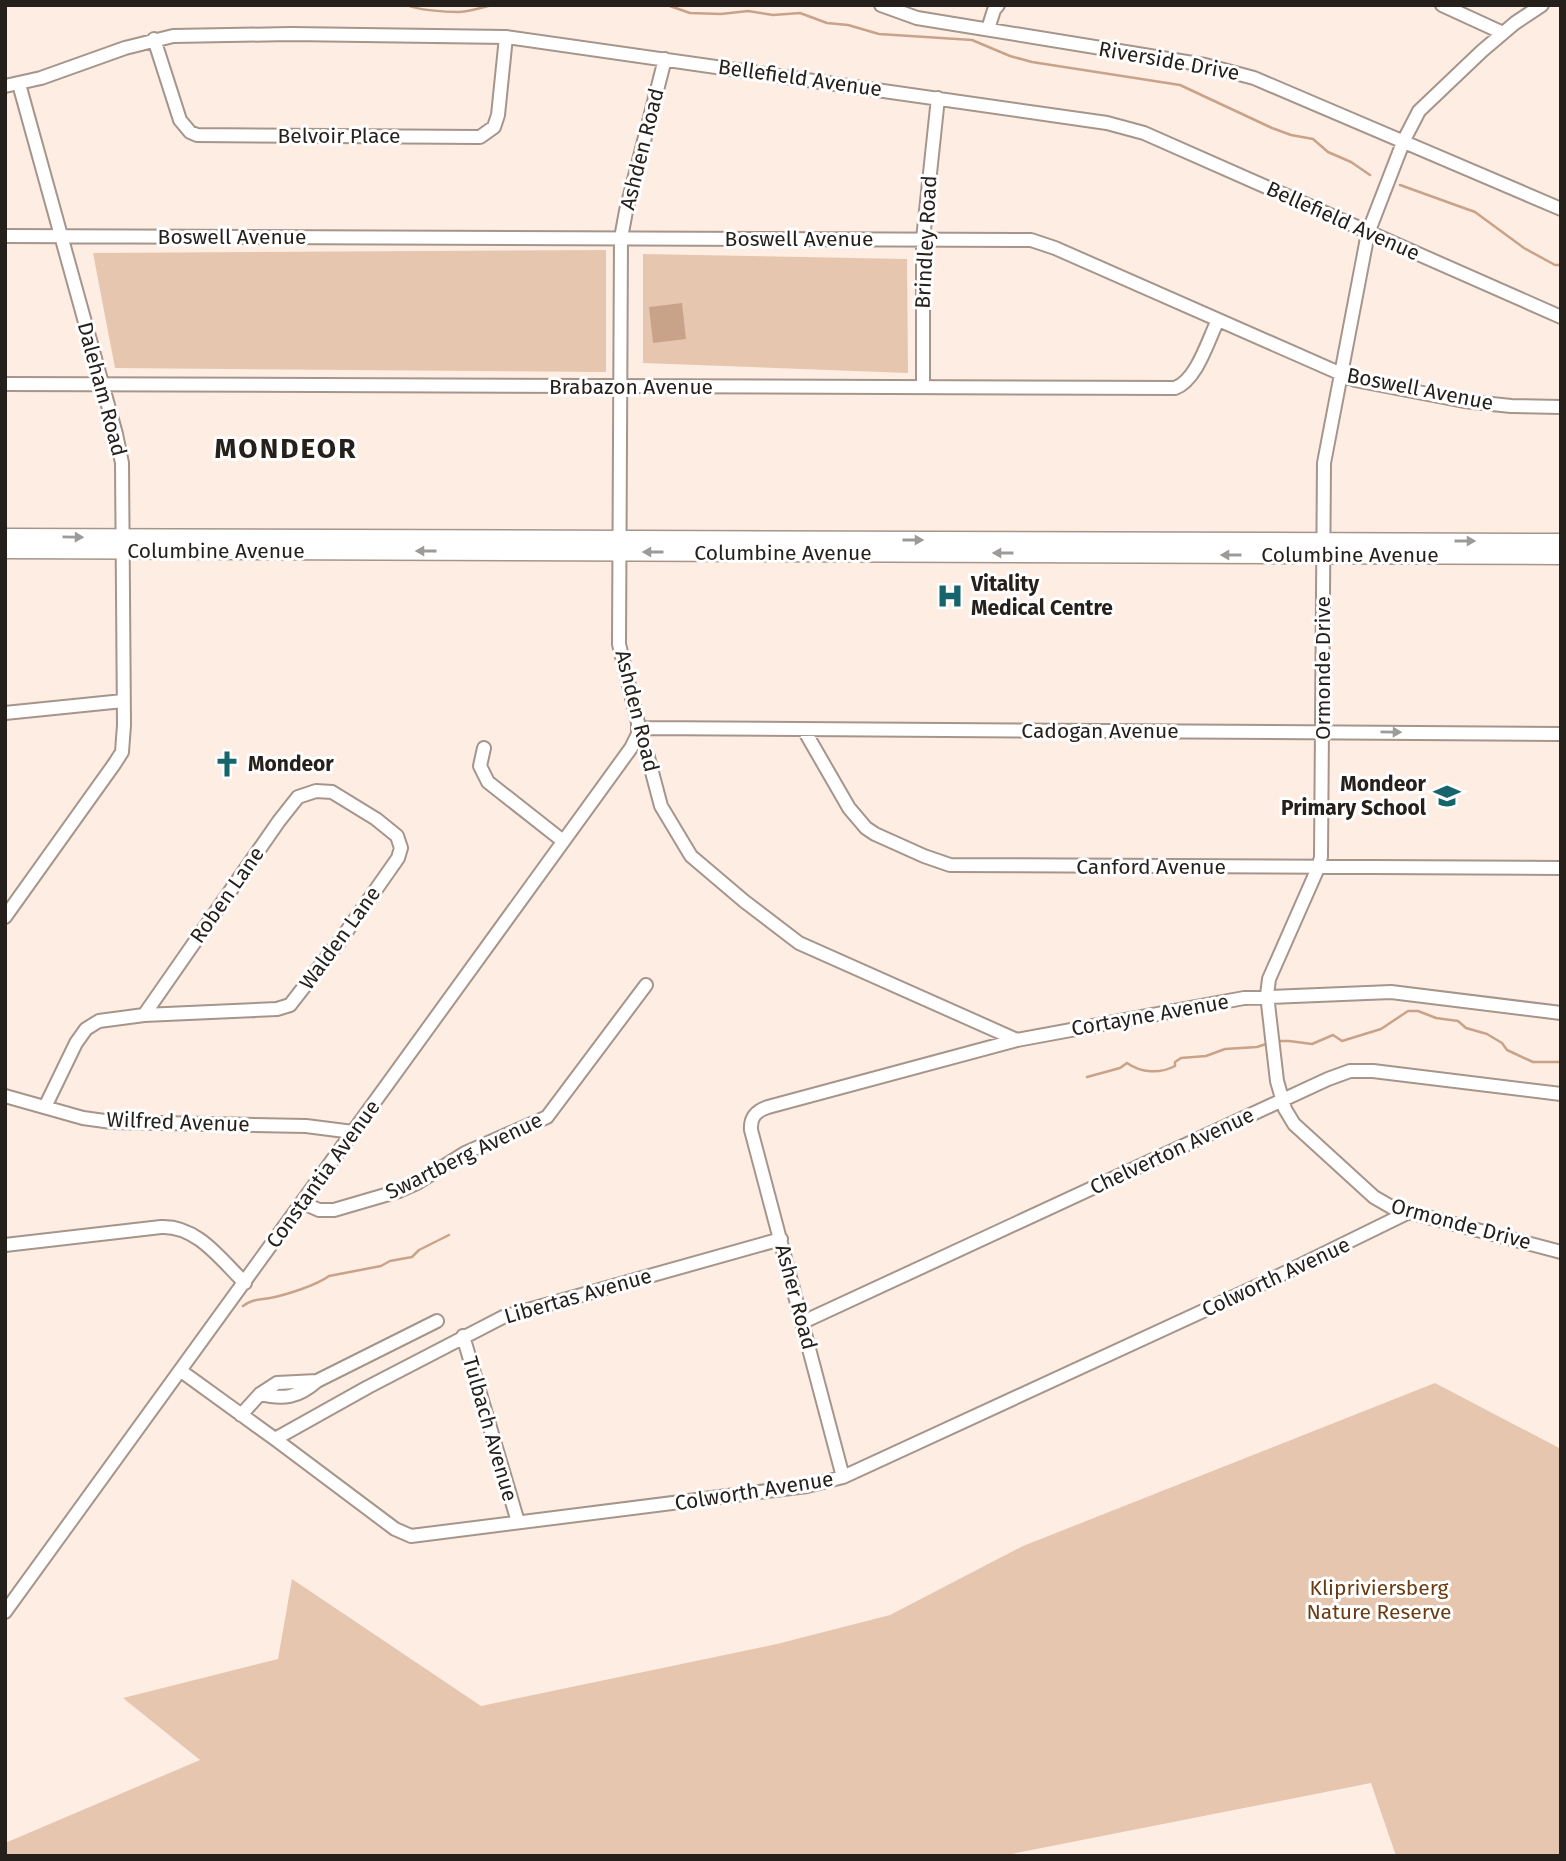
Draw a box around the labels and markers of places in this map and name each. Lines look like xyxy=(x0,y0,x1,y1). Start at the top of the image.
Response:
place label: Vitality Medical Centre xyxy=(970,571,1113,621)
hospital icon: Vitality Medical Centre xyxy=(935,581,965,611)
church icon: Mondeor xyxy=(212,749,242,779)
place label: Mondeor xyxy=(248,751,334,777)
place label: Mondeor Primary School xyxy=(1281,771,1427,821)
school or university icon: Mondeor Primary School xyxy=(1432,781,1462,811)

